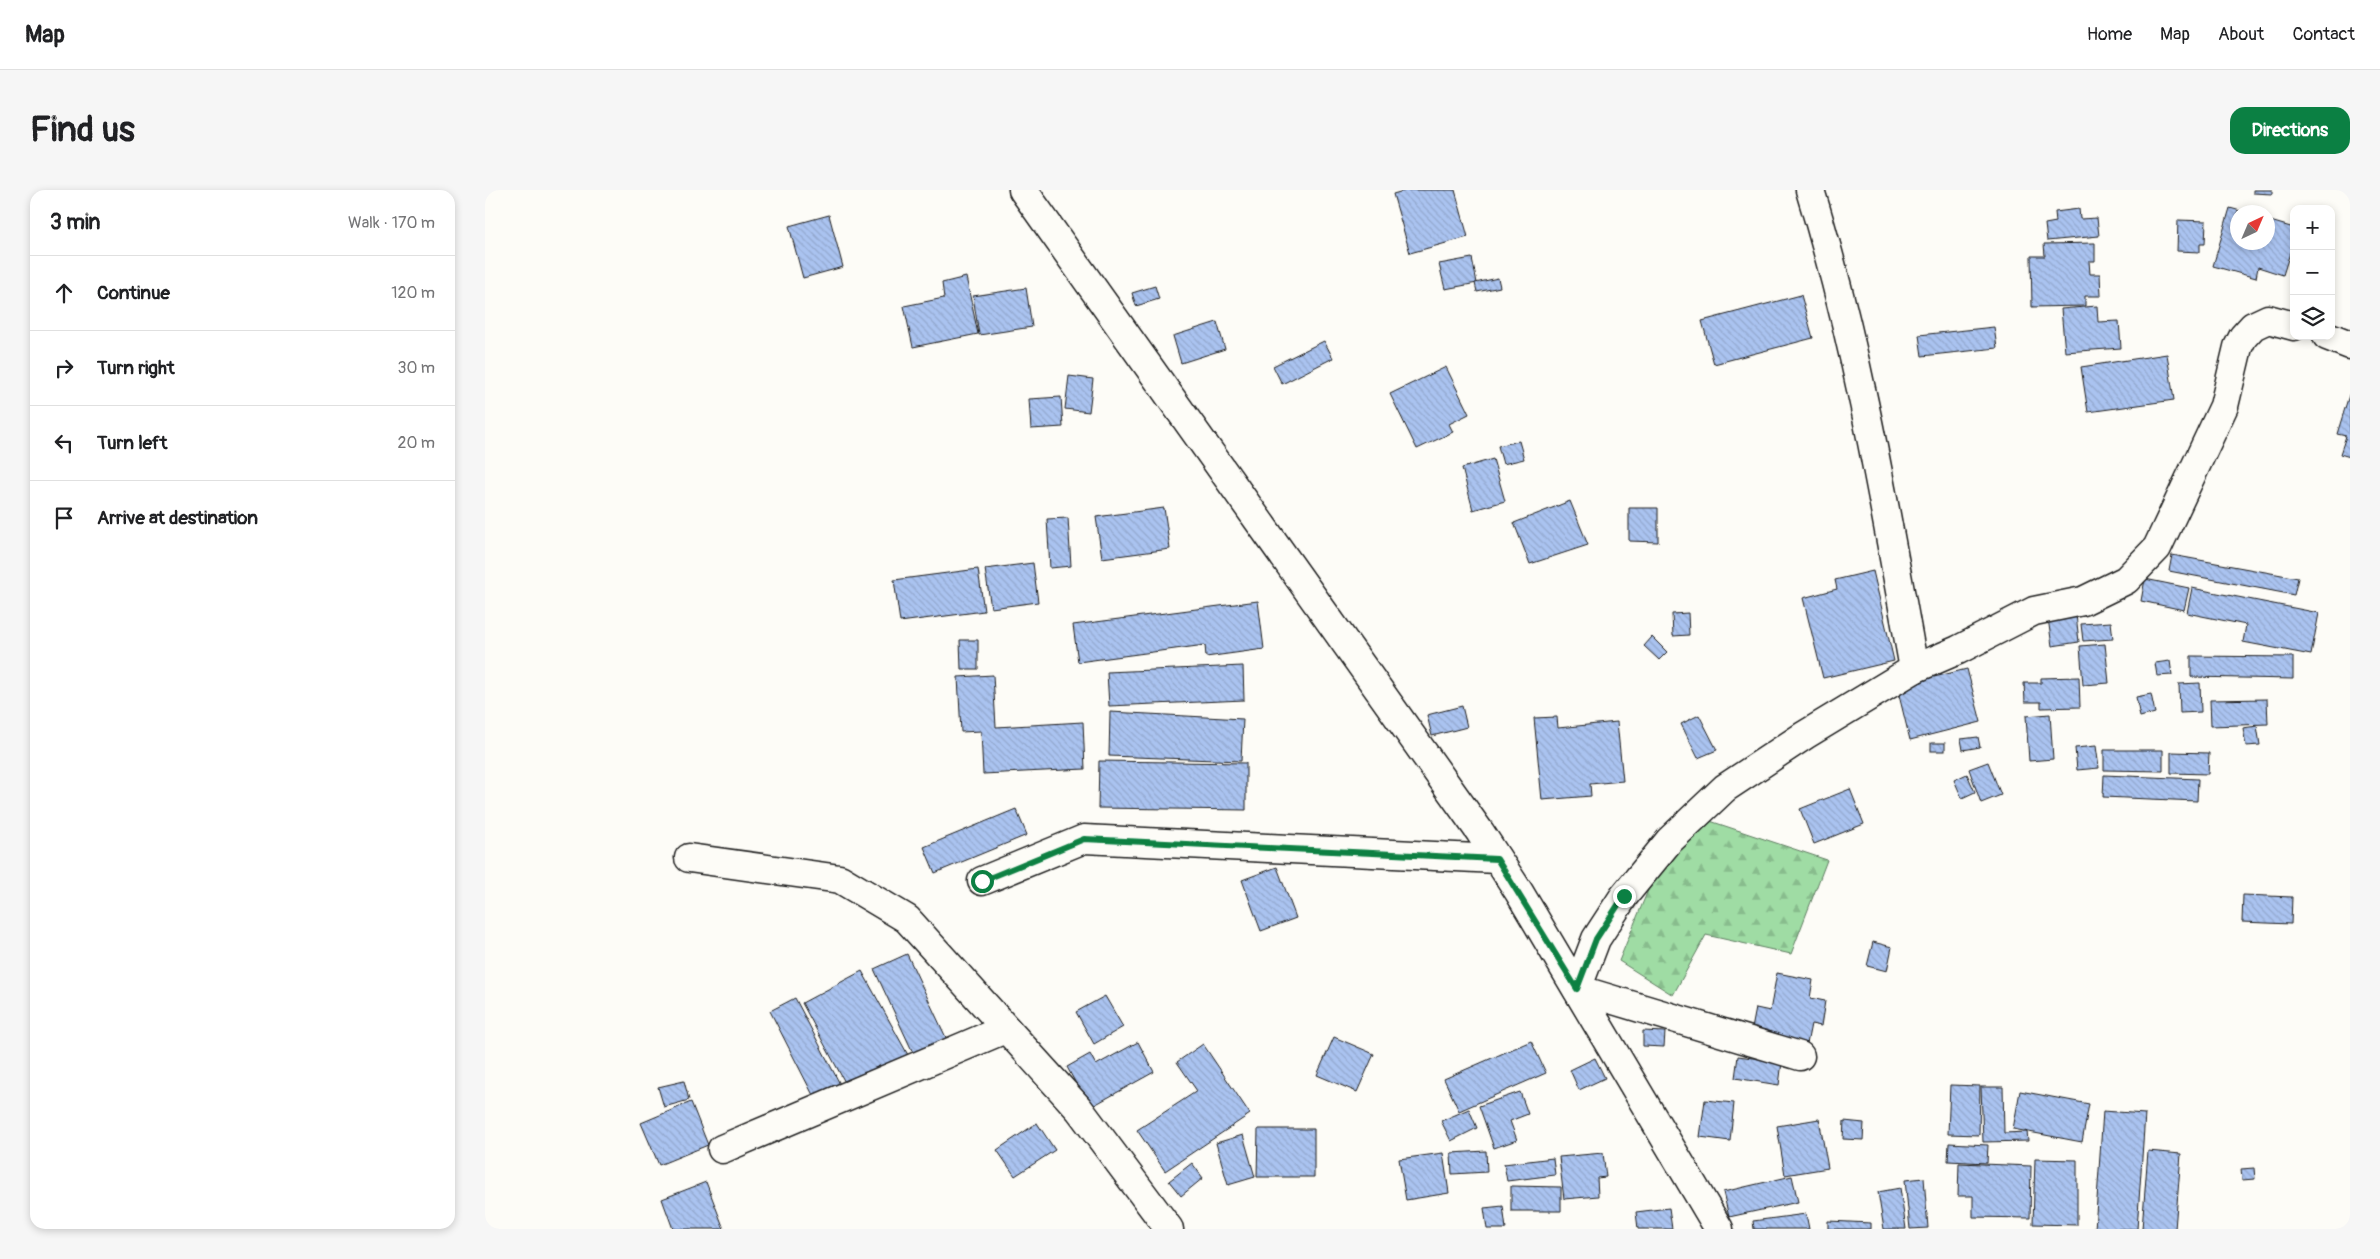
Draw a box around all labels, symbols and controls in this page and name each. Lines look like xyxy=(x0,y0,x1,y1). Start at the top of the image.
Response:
text: Map xyxy=(25,20,65,49)
text: Home xyxy=(2087,23,2132,46)
text: Map xyxy=(2160,23,2190,46)
text: About xyxy=(2218,23,2264,46)
text: Contact xyxy=(2292,23,2355,46)
button: Directions xyxy=(2230,107,2350,154)
text: Find us xyxy=(30,108,135,152)
north arrow xyxy=(2230,205,2275,250)
map controls xyxy=(2290,205,2335,340)
button: + xyxy=(2290,205,2335,250)
text: 3 min xyxy=(50,209,100,236)
text: Walk · 170 m xyxy=(348,213,435,233)
button: − xyxy=(2290,250,2335,295)
icon: ahead xyxy=(50,279,78,307)
text: Continue xyxy=(97,281,170,305)
text: 120 m xyxy=(391,283,435,303)
button: layers xyxy=(2290,295,2335,340)
icon: right xyxy=(50,354,78,382)
text: Turn right xyxy=(97,356,175,380)
text: 30 m xyxy=(397,358,435,378)
icon: left xyxy=(50,429,78,457)
text: Turn left xyxy=(97,431,167,455)
text: 20 m xyxy=(397,433,435,453)
icon: arrive xyxy=(50,504,78,532)
text: Arrive at destination xyxy=(97,506,258,530)
route start xyxy=(971,870,994,893)
route end xyxy=(1613,885,1636,908)

